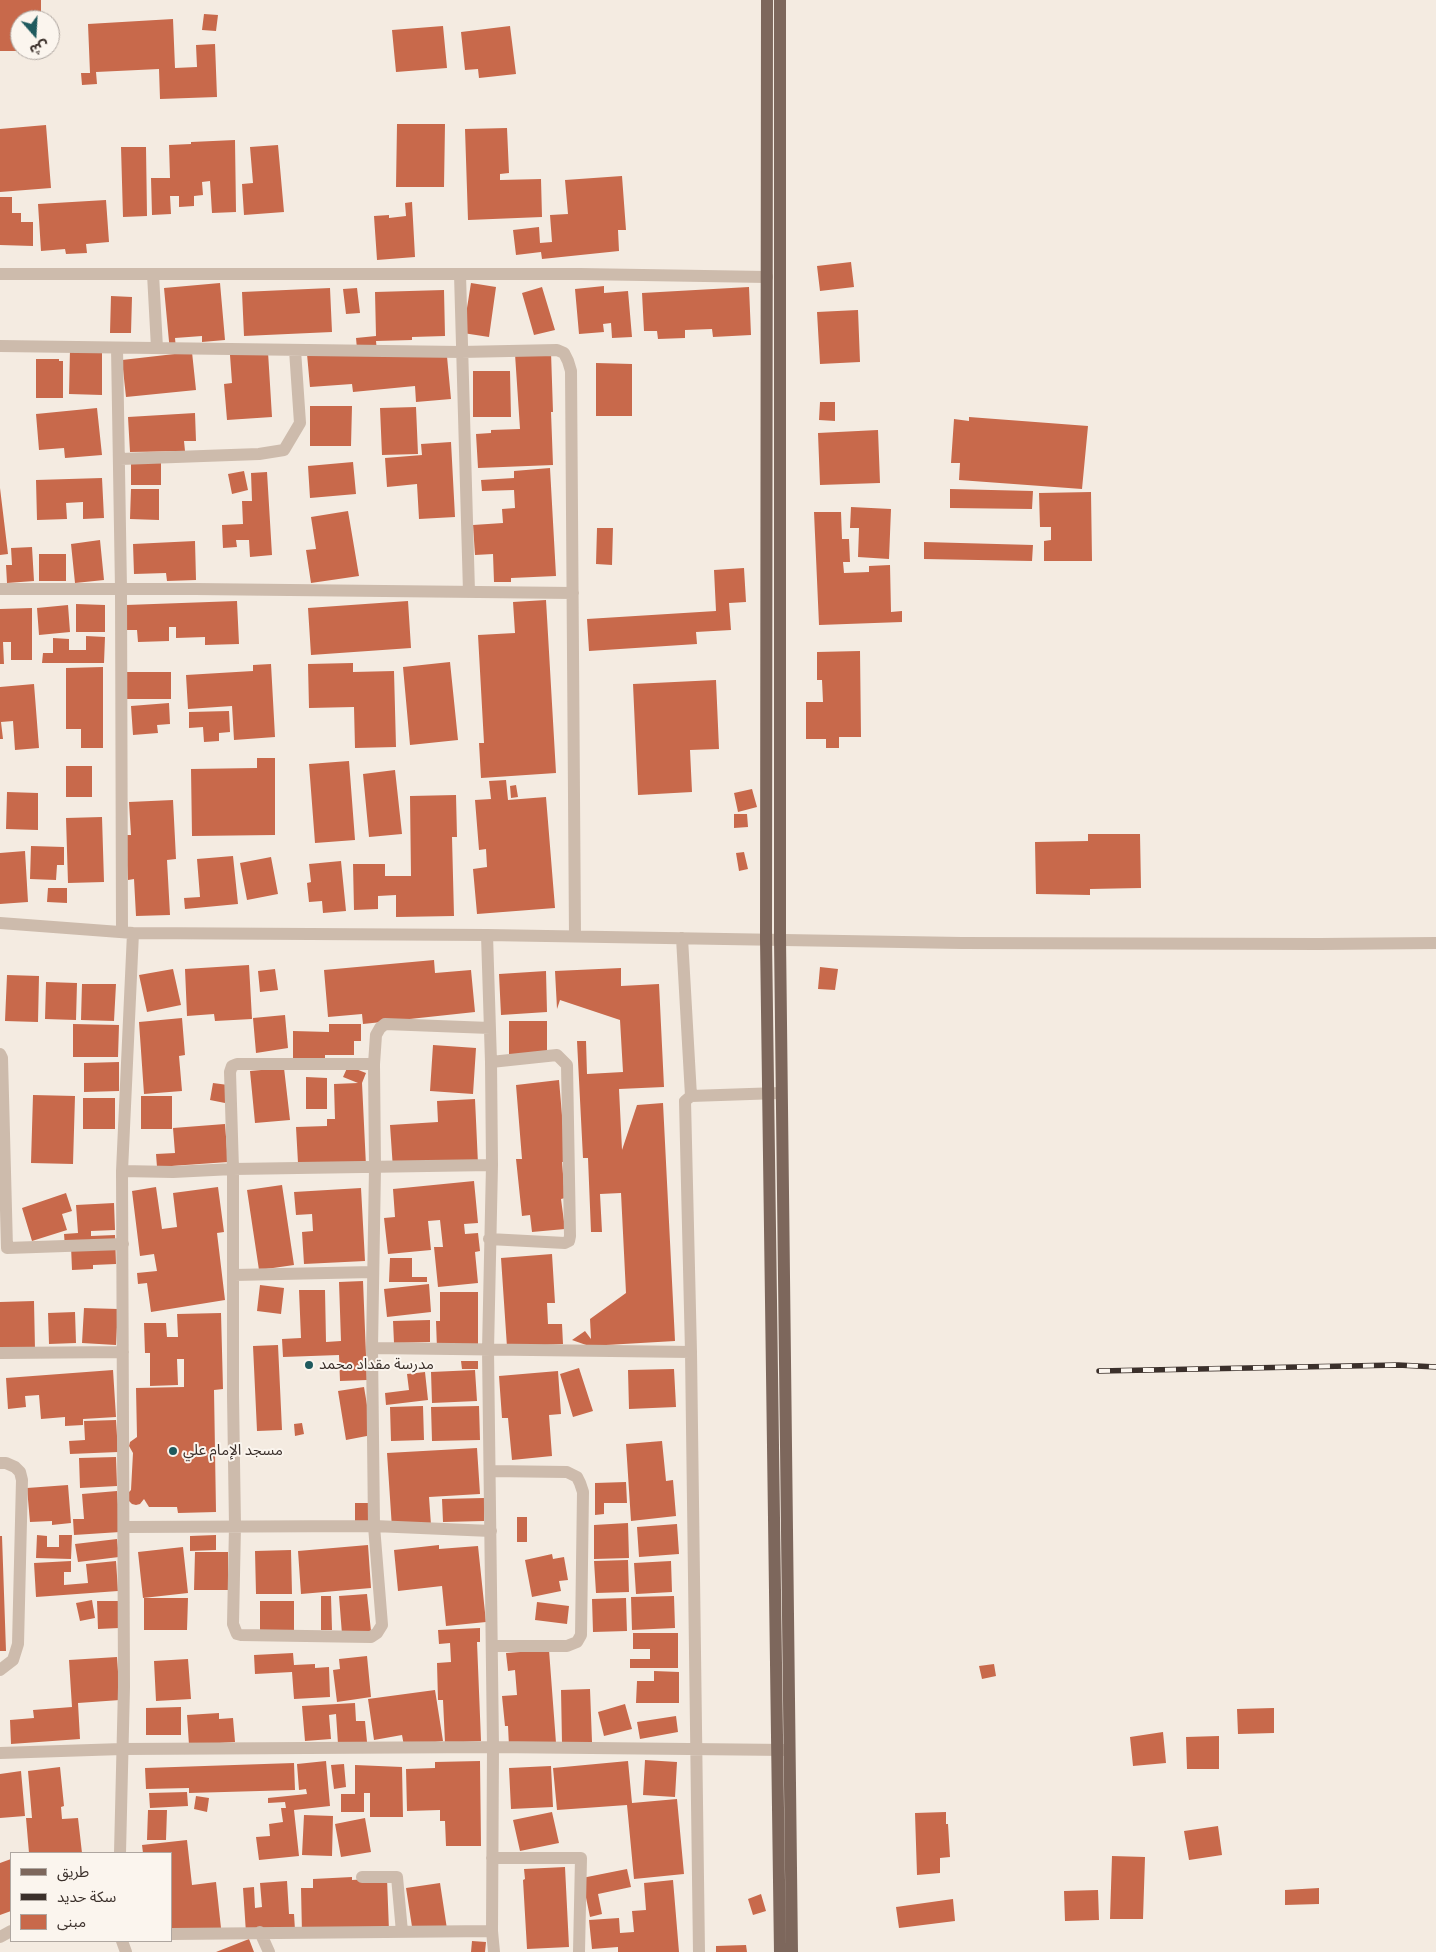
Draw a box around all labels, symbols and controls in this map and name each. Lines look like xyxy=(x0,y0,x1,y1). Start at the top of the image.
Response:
north arrow xyxy=(10,10,60,60)
text: ش xyxy=(28,37,52,60)
place label: مدرسة مقداد محمد xyxy=(319,1356,434,1374)
marker: مدرسة مقداد محمد xyxy=(303,1359,315,1371)
place label: مسجد الإمام علي xyxy=(183,1442,283,1460)
marker: مسجد الإمام علي xyxy=(167,1445,179,1457)
legend xyxy=(10,1852,172,1942)
text: طريق xyxy=(57,1861,89,1882)
text: سكة حديد xyxy=(57,1886,116,1907)
text: مبنى xyxy=(57,1911,86,1932)

